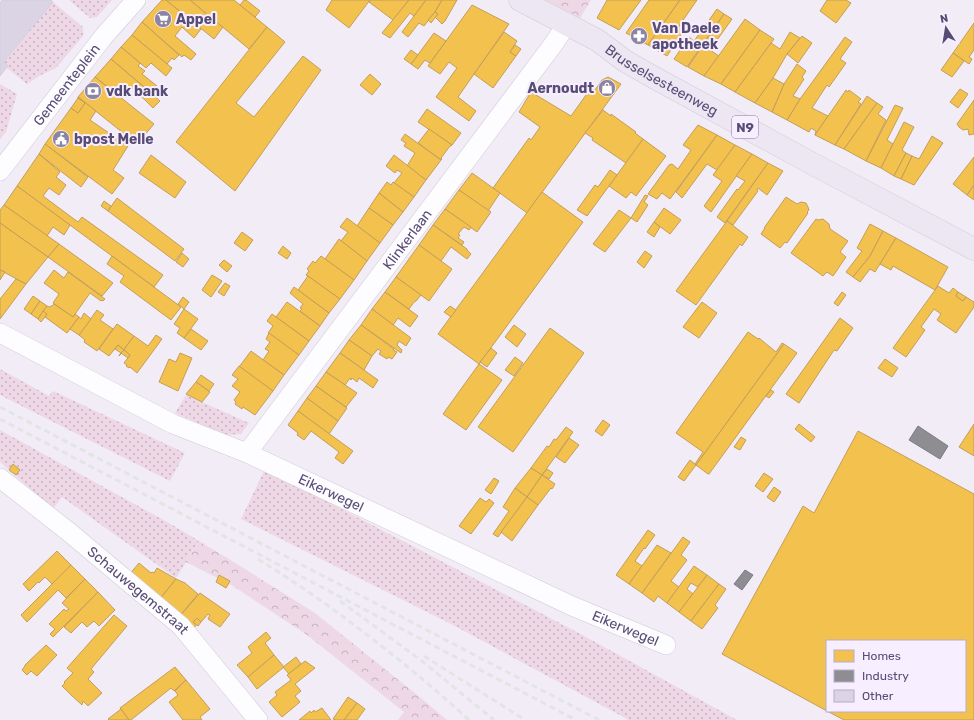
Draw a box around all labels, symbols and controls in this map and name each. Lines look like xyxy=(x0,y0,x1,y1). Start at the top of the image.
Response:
north arrow xyxy=(926,8,966,48)
supermarket icon: Appel xyxy=(153,9,173,29)
place label: Appel xyxy=(176,11,216,28)
text: N xyxy=(939,12,949,26)
place label: Van Daele apotheek xyxy=(652,20,720,53)
pharmacy icon: Van Daele apotheek xyxy=(629,26,649,46)
street label: Gemeenteplein xyxy=(30,40,103,129)
street label: Brusselsesteenweg xyxy=(602,41,721,119)
shop icon: Aernoudt xyxy=(597,78,617,98)
place label: Aernoudt xyxy=(527,80,594,97)
bank icon: vdk bank xyxy=(83,81,103,101)
place label: vdk bank xyxy=(106,83,169,100)
road number: N9 xyxy=(732,116,758,138)
public building icon: bpost Melle xyxy=(51,129,71,149)
place label: bpost Melle xyxy=(74,131,154,148)
street label: Klinkerlaan xyxy=(379,206,435,273)
street label: Eikerwegel xyxy=(296,470,367,515)
street label: Schauwegemstraat xyxy=(84,543,193,638)
street label: Eikerwegel xyxy=(590,607,661,650)
legend xyxy=(826,640,966,712)
text: Homes xyxy=(862,649,901,663)
text: Industry xyxy=(862,669,909,683)
text: Other xyxy=(862,689,894,703)

